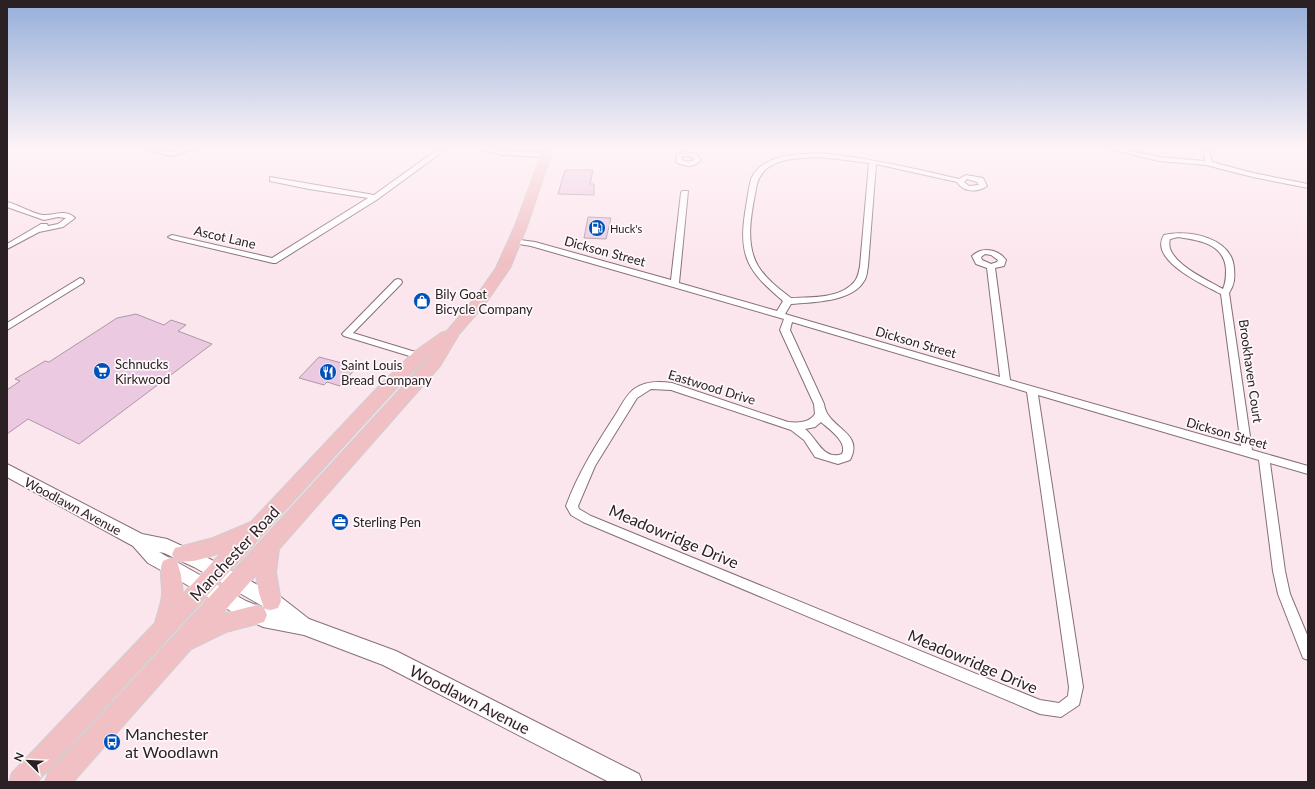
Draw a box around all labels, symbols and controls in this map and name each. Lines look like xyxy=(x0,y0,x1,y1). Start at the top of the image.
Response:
fuel station icon: Huck's xyxy=(587,218,607,238)
street label: Ascot Lane xyxy=(192,222,258,252)
place label: Huck's xyxy=(610,222,642,235)
street label: Dickson Street xyxy=(563,232,648,270)
place label: Bily Goat Bicycle Company xyxy=(435,286,533,317)
shop icon: Bily Goat Bicycle Company xyxy=(412,291,432,311)
street label: Brookhaven Court xyxy=(1236,318,1266,424)
street label: Dickson Street xyxy=(874,323,959,361)
place label: Schnucks Kirkwood xyxy=(115,356,170,387)
place label: Saint Louis Bread Company xyxy=(341,357,432,388)
supermarket icon: Schnucks Kirkwood xyxy=(92,361,112,381)
restaurant icon: Saint Louis Bread Company xyxy=(318,362,338,382)
street label: Eastwood Drive xyxy=(666,366,758,408)
street label: Dickson Street xyxy=(1185,414,1270,452)
street label: Woodlawn Avenue xyxy=(22,474,124,538)
street label: Meadowridge Drive xyxy=(606,500,742,572)
street label: Manchester Road xyxy=(185,502,283,604)
office icon: Sterling Pen xyxy=(330,512,350,532)
place label: Sterling Pen xyxy=(353,514,421,530)
street label: Meadowridge Drive xyxy=(905,625,1041,697)
street label: Woodlawn Avenue xyxy=(407,660,533,738)
place label: Manchester at Woodlawn xyxy=(125,724,218,761)
bus stop icon: Manchester at Woodlawn xyxy=(102,732,122,752)
north arrow xyxy=(8,741,48,781)
text: N xyxy=(11,750,26,763)

